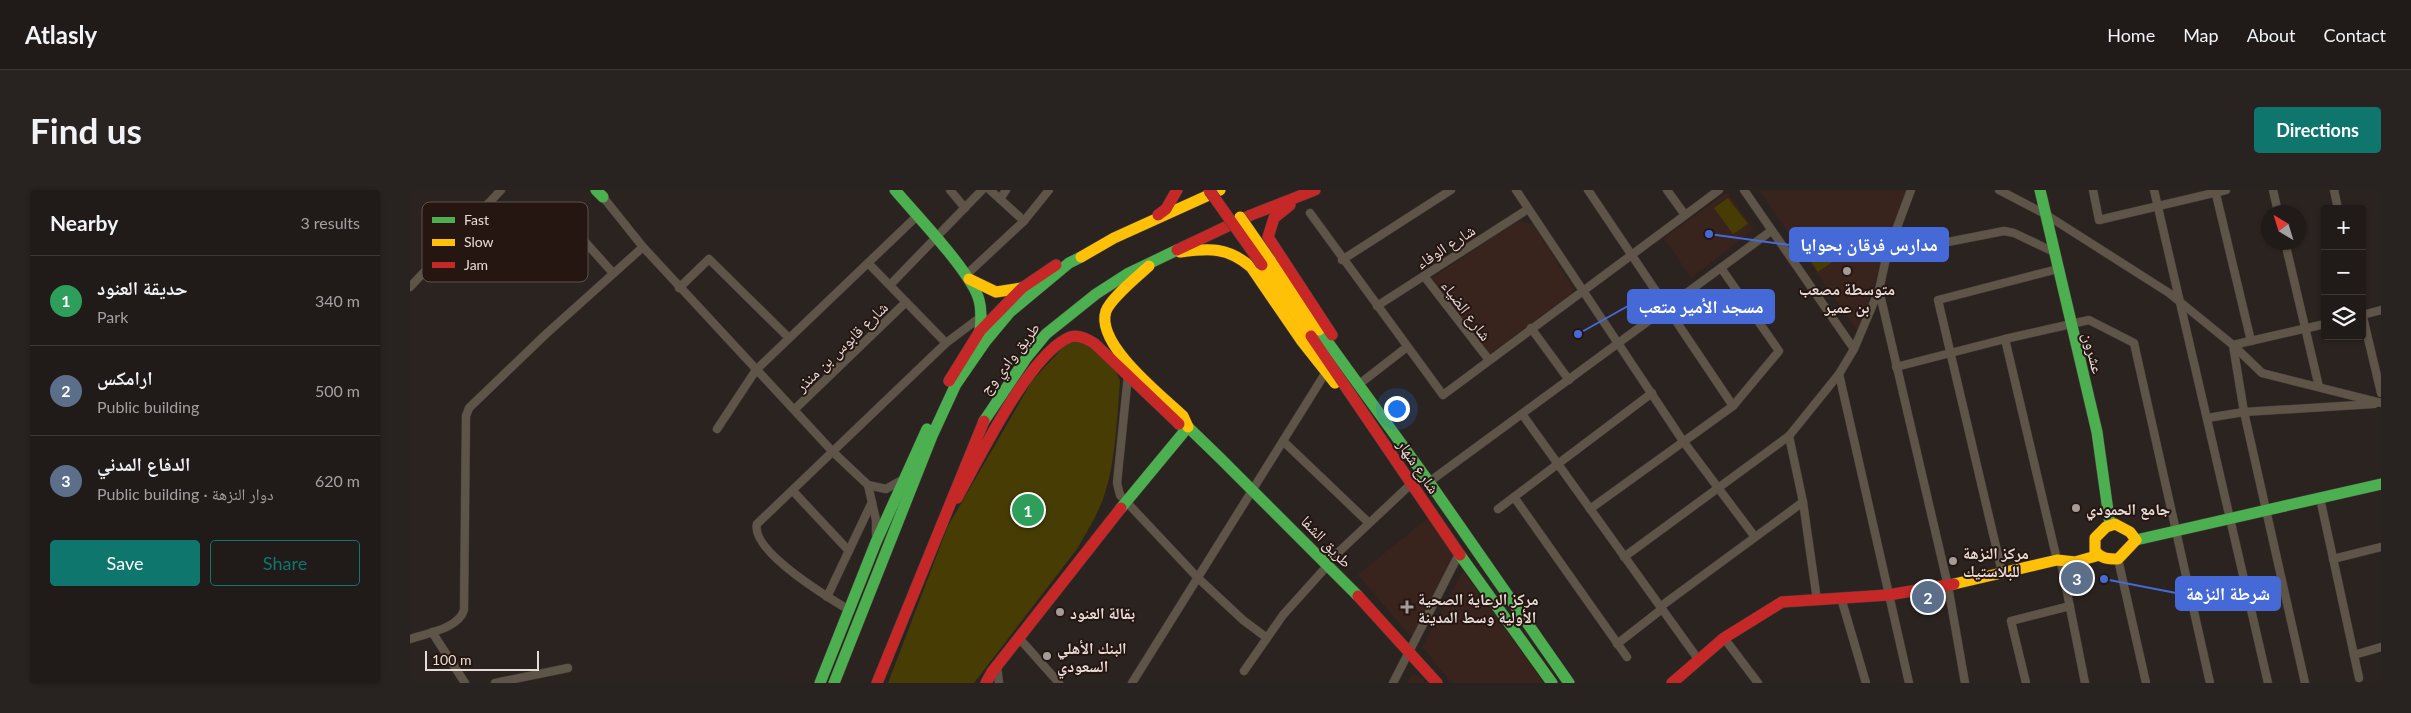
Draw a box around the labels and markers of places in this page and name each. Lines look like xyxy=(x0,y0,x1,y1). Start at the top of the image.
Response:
callout: مدارس فرقان بحوايا xyxy=(1790,228,1948,261)
marker: متوسطة مصعب بن عمير xyxy=(1841,265,1853,277)
place label: متوسطة مصعب بن عمير xyxy=(1799,279,1895,317)
callout: مسجد الأمير متعب xyxy=(1628,290,1774,323)
pin: 1 xyxy=(1012,491,1044,529)
place label: جامع الحمودي xyxy=(2086,499,2170,521)
marker: جامع الحمودي xyxy=(2070,502,2082,514)
place label: مركز النزهة للبلاستيك xyxy=(1963,543,2029,580)
marker: مركز النزهة للبلاستيك xyxy=(1947,555,1959,567)
pin: 3 xyxy=(2061,559,2093,597)
callout: شرطة النزهة xyxy=(2176,577,2280,610)
pin: 2 xyxy=(1912,578,1944,616)
place label: مركز الرعاية الصحية الأولية وسط المدينة xyxy=(1418,589,1539,626)
marker: مركز الرعاية الصحية الأولية وسط المدينة xyxy=(1400,600,1414,614)
place label: بقالة العنود xyxy=(1070,603,1135,622)
marker: بقالة العنود xyxy=(1054,606,1066,618)
place label: البنك الأهلي السعودي xyxy=(1057,638,1127,678)
marker: البنك الأهلي السعودي xyxy=(1041,650,1053,662)

